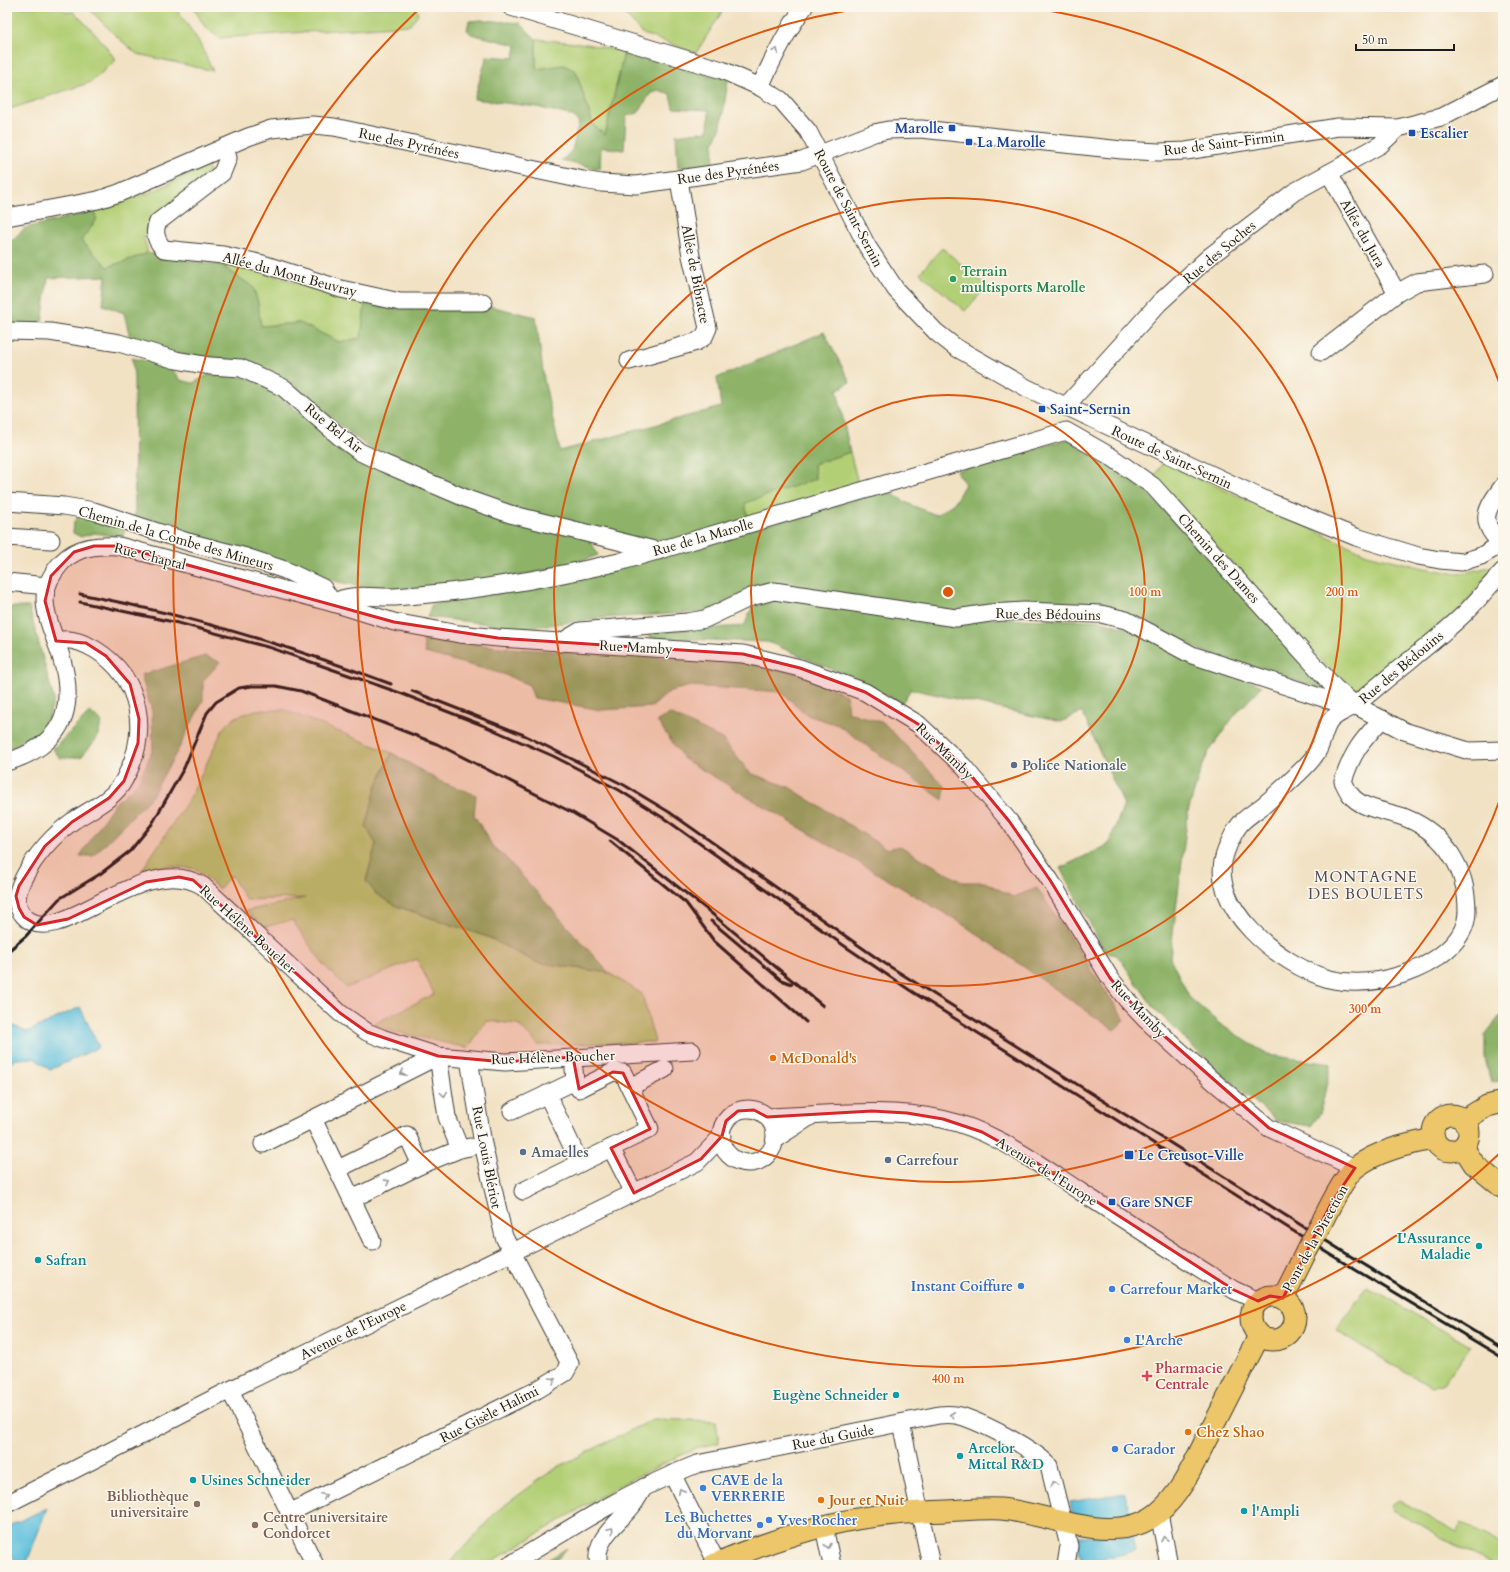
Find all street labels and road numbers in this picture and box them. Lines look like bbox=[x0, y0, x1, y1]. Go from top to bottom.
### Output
street label: Rue des Pyrénées bbox=[357, 124, 461, 163]
street label: Rue de Saint-Firmin bbox=[1163, 127, 1286, 160]
street label: Route de Saint-Sernin bbox=[809, 146, 888, 271]
street label: Rue des Pyrénées bbox=[676, 156, 780, 189]
street label: Allée du Jura bbox=[1335, 196, 1390, 271]
street label: Rue des Soches bbox=[1179, 216, 1260, 288]
street label: Allée de Bibracte bbox=[677, 223, 714, 325]
street label: Allée du Mont Beuvray bbox=[220, 247, 360, 302]
street label: Rue Bel Air bbox=[301, 399, 367, 458]
street label: Route de Saint-Sernin bbox=[1108, 421, 1235, 494]
street label: Chemin de la Combe des Mineurs bbox=[76, 501, 276, 576]
street label: Chemin des Dames bbox=[1173, 509, 1264, 608]
street label: Rue de la Marolle bbox=[651, 514, 756, 561]
street label: Rue Chaptal bbox=[112, 538, 188, 575]
street label: Rue des Bédouins bbox=[995, 604, 1101, 625]
street label: Rue des Bédouins bbox=[1355, 626, 1448, 708]
street label: Rue Mamby bbox=[599, 636, 674, 659]
street label: Rue Mamby bbox=[912, 719, 978, 784]
street label: Rue Hélène Boucher bbox=[195, 881, 301, 978]
street label: Rue Mamby bbox=[1107, 976, 1171, 1043]
street label: Rue Hélène Boucher bbox=[491, 1046, 616, 1069]
street label: Rue Louis Blériot bbox=[467, 1104, 506, 1211]
street label: Avenue de l'Europe bbox=[992, 1133, 1101, 1210]
street label: Pont de la Direction bbox=[1278, 1181, 1353, 1295]
street label: Avenue de l'Europe bbox=[297, 1296, 410, 1364]
street label: Rue Gisèle Halimi bbox=[437, 1381, 542, 1447]
street label: Rue du Guide bbox=[791, 1420, 876, 1455]

